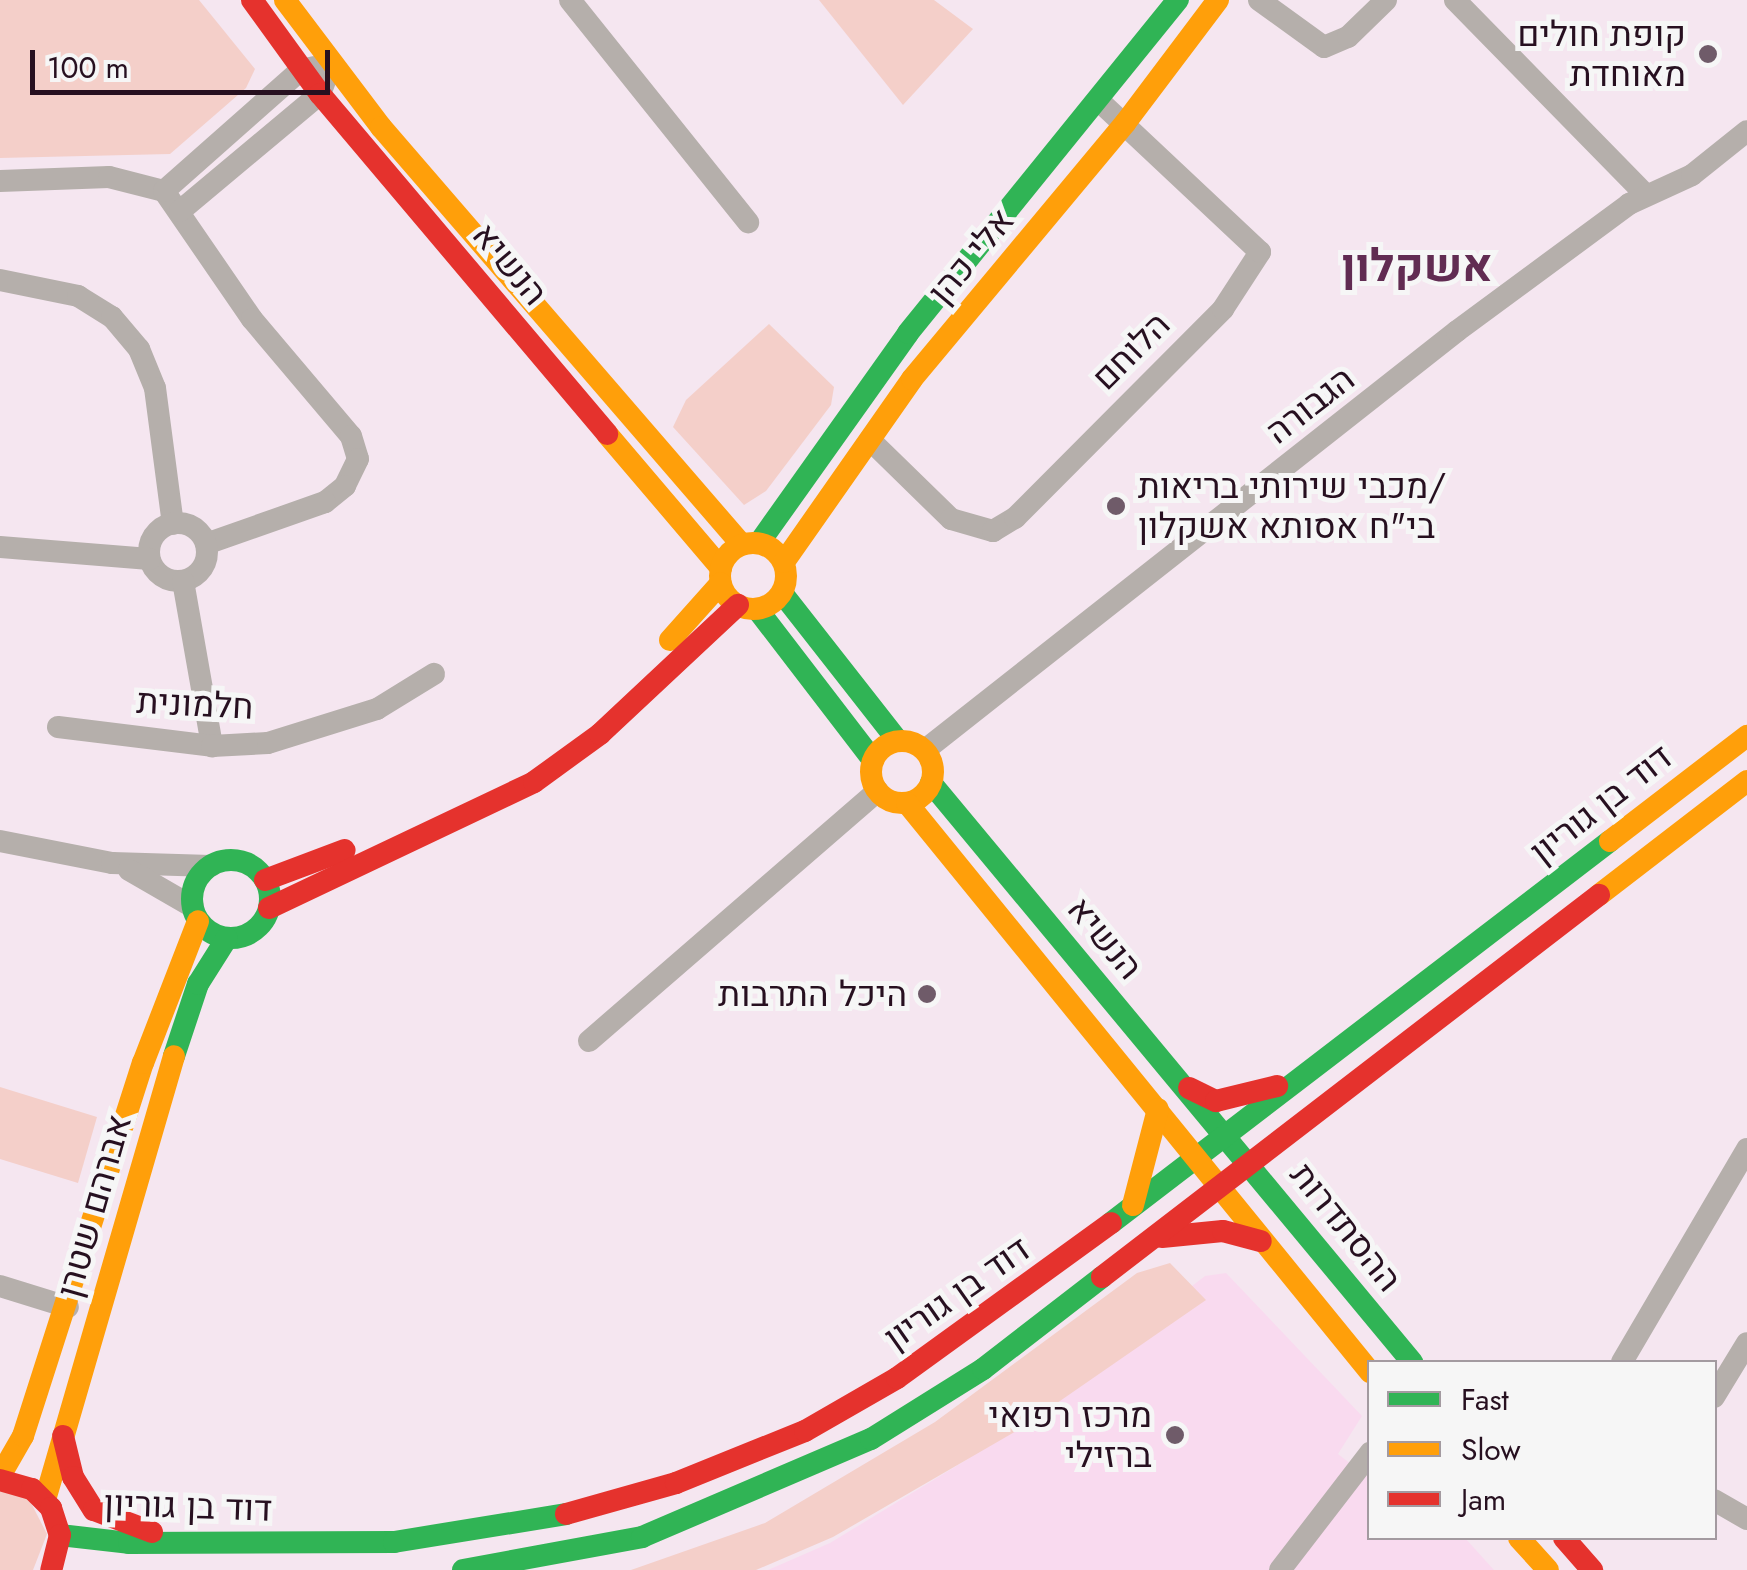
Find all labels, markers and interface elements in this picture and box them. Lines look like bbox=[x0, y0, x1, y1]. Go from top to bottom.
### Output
place label: קופת חולים מאוחדת bbox=[1517, 13, 1686, 95]
scale bar bbox=[35, 30, 335, 92]
marker: קופת חולים מאוחדת bbox=[1695, 41, 1721, 67]
text: 100 m bbox=[47, 46, 129, 89]
street label: אלי כהן bbox=[919, 200, 1023, 312]
street label: הנשיא bbox=[464, 214, 556, 314]
district label: אשקלון bbox=[1342, 239, 1492, 293]
street label: הלוחם bbox=[1083, 303, 1179, 399]
street label: הגבורה bbox=[1257, 357, 1363, 453]
place label: מכבי שירותי בריאות/ בי"ח אסותא אשקלון bbox=[1138, 465, 1446, 547]
marker: מכבי שירותי בריאות/ בי"ח אסותא אשקלון bbox=[1103, 493, 1129, 519]
street label: חלמונית bbox=[136, 680, 254, 728]
street label: דוד בן גוריון bbox=[1522, 736, 1680, 872]
street label: הנשיא bbox=[1059, 888, 1151, 988]
place label: היכל התרבות bbox=[718, 973, 907, 1015]
marker: היכל התרבות bbox=[916, 983, 938, 1005]
street label: אברהם שטרן bbox=[48, 1110, 140, 1302]
street label: ההסתדרות bbox=[1282, 1154, 1410, 1300]
street label: דוד בן גוריון bbox=[876, 1228, 1038, 1358]
legend bbox=[1367, 1360, 1717, 1540]
text: Fast bbox=[1461, 1378, 1509, 1421]
place label: מרכז רפואי ברזילי bbox=[988, 1394, 1152, 1476]
marker: מרכז רפואי ברזילי bbox=[1162, 1422, 1188, 1448]
text: Slow bbox=[1461, 1428, 1521, 1471]
text: Jam bbox=[1461, 1478, 1506, 1521]
street label: דוד בן גוריון bbox=[103, 1482, 273, 1530]

